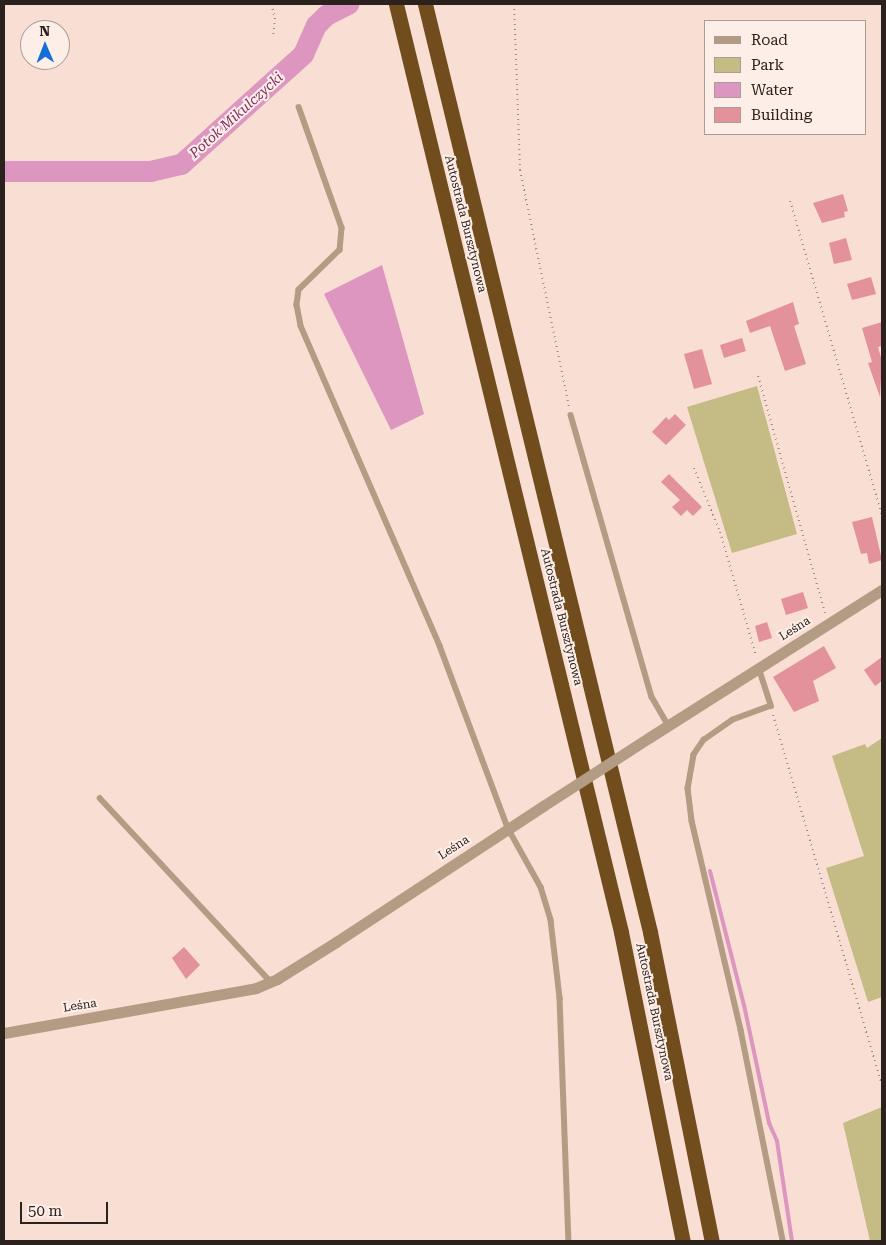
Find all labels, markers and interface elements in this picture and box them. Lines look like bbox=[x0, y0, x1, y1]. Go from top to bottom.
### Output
north arrow bbox=[20, 20, 70, 70]
legend bbox=[704, 20, 866, 135]
text: N bbox=[39, 23, 50, 39]
text: Road bbox=[751, 31, 788, 49]
text: Park bbox=[751, 56, 784, 74]
water label: Potok Mikulczycki bbox=[186, 69, 286, 161]
text: Water bbox=[751, 81, 793, 99]
text: Building bbox=[751, 106, 812, 124]
street label: Autostrada Bursztynowa bbox=[441, 154, 489, 294]
street label: Autostrada Bursztynowa bbox=[537, 547, 585, 687]
street label: Leśna bbox=[777, 614, 813, 644]
street label: Leśna bbox=[436, 833, 472, 863]
street label: Autostrada Bursztynowa bbox=[632, 942, 676, 1082]
street label: Leśna bbox=[62, 996, 98, 1016]
scale bar bbox=[22, 1192, 110, 1224]
text: 50 m bbox=[28, 1202, 62, 1220]

